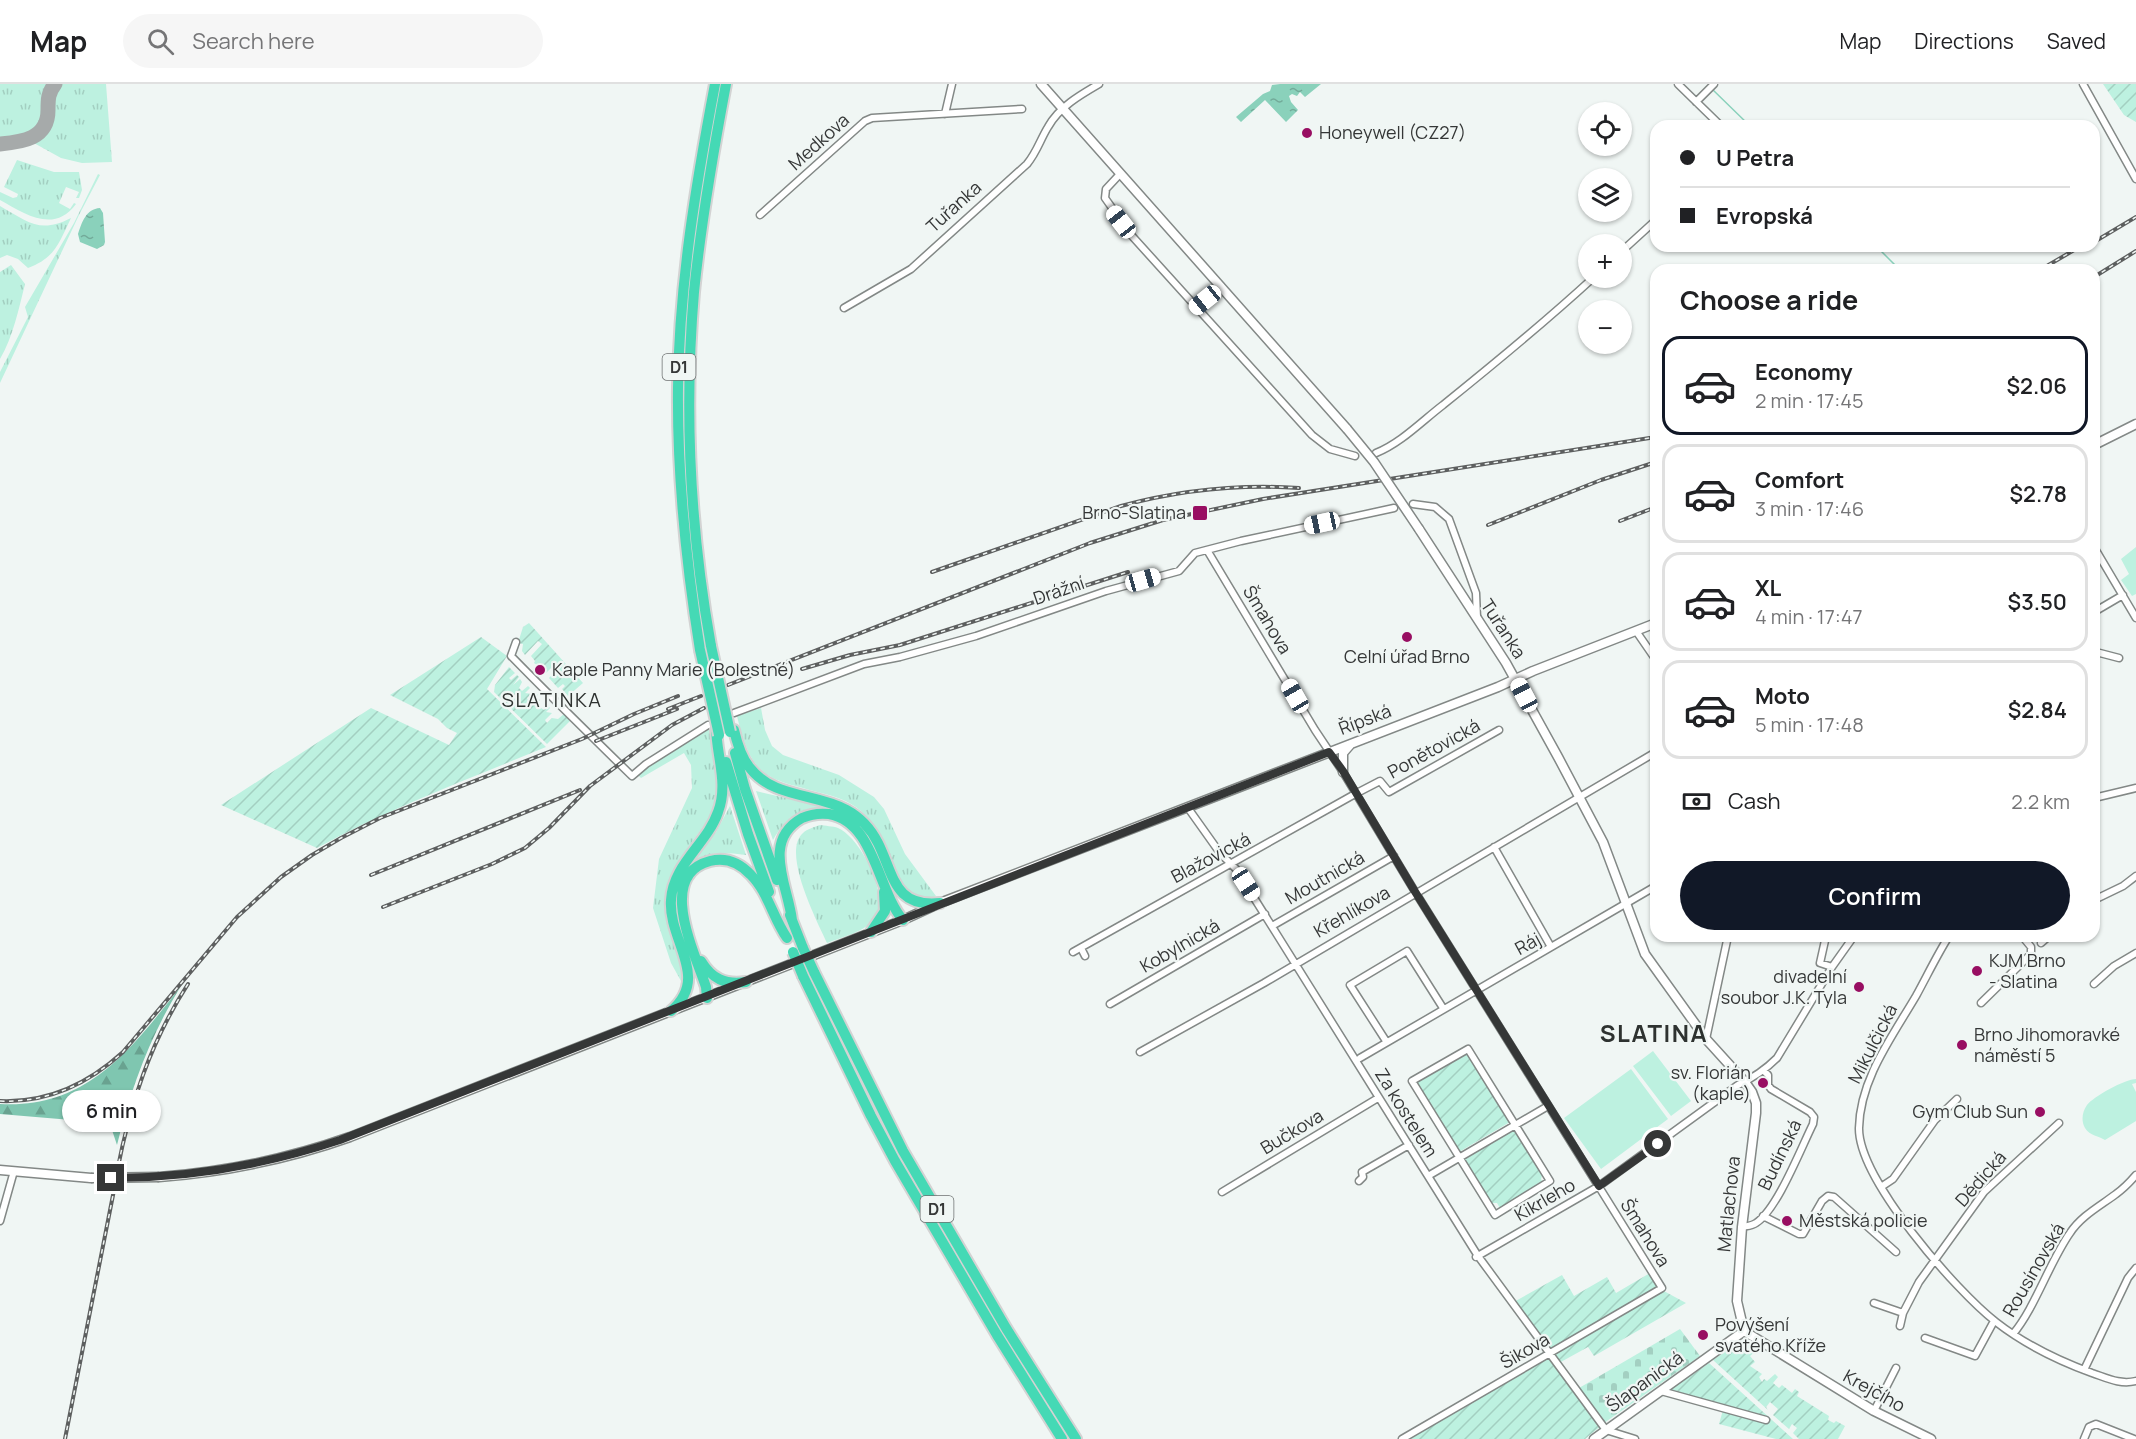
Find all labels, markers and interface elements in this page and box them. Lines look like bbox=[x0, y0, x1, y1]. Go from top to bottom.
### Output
search box bbox=[123, 14, 543, 68]
text: Map bbox=[30, 22, 87, 60]
icon: search bbox=[144, 25, 177, 58]
text: Search here bbox=[192, 26, 315, 56]
text: Map bbox=[1840, 27, 1881, 55]
text: Directions bbox=[1914, 27, 2014, 55]
text: Saved bbox=[2047, 27, 2106, 55]
map controls bbox=[1578, 102, 1632, 354]
button: locate bbox=[1578, 102, 1632, 156]
street label: Medkova bbox=[783, 108, 854, 175]
place label: Honeywell (CZ27) bbox=[1319, 120, 1466, 144]
marker: Honeywell (CZ27) bbox=[1300, 126, 1314, 140]
text: U Petra bbox=[1716, 143, 1794, 173]
button: layers bbox=[1578, 168, 1632, 222]
street label: Tuřanka bbox=[921, 175, 986, 237]
text: Evropská bbox=[1716, 201, 1813, 231]
car bbox=[1103, 202, 1139, 242]
button: + bbox=[1578, 234, 1632, 288]
text: Choose a ride bbox=[1680, 281, 1858, 318]
car bbox=[1185, 282, 1225, 318]
button: − bbox=[1578, 300, 1632, 354]
road number: D1 bbox=[662, 354, 696, 380]
text: Economy bbox=[1755, 357, 1853, 387]
icon: car bbox=[1683, 359, 1737, 413]
text: $2.06 bbox=[2006, 371, 2067, 401]
text: 2 min · 17:45 bbox=[1755, 387, 1864, 414]
text: Comfort bbox=[1755, 465, 1844, 495]
icon: car bbox=[1683, 467, 1737, 521]
text: $2.78 bbox=[2010, 479, 2067, 509]
text: 3 min · 17:46 bbox=[1755, 495, 1864, 522]
place label: Brno-Slatina bbox=[1082, 500, 1186, 524]
marker: Brno-Slatina bbox=[1191, 504, 1209, 522]
car bbox=[1303, 510, 1341, 536]
car bbox=[1123, 566, 1163, 594]
street label: Drážní bbox=[1030, 570, 1087, 610]
text: XL bbox=[1755, 573, 1781, 603]
icon: car bbox=[1683, 575, 1737, 629]
street label: Šmahova bbox=[1238, 581, 1298, 658]
text: $3.50 bbox=[2008, 587, 2067, 617]
street label: Tuřanka bbox=[1476, 594, 1532, 663]
text: 4 min · 17:47 bbox=[1755, 603, 1862, 630]
marker: Celní úřad Brno bbox=[1400, 630, 1414, 644]
place label: Celní úřad Brno bbox=[1344, 644, 1470, 668]
place label: Kaple Panny Marie (Bolestné) bbox=[552, 657, 795, 681]
marker: Kaple Panny Marie (Bolestné) bbox=[533, 663, 547, 677]
car bbox=[1508, 675, 1540, 715]
car bbox=[1278, 676, 1312, 716]
text: Moto bbox=[1755, 681, 1810, 711]
icon: car bbox=[1683, 683, 1737, 737]
district label: SLATINKA bbox=[502, 686, 602, 713]
text: $2.84 bbox=[2008, 695, 2067, 725]
street label: Řípská bbox=[1335, 698, 1394, 740]
text: 5 min · 17:48 bbox=[1755, 711, 1864, 738]
street label: Ponětovická bbox=[1383, 713, 1484, 783]
icon: cash bbox=[1680, 785, 1713, 818]
text: Cash bbox=[1728, 786, 1781, 816]
text: 2.2 km bbox=[2011, 788, 2070, 815]
street label: Blažovická bbox=[1167, 826, 1254, 888]
street label: Moutnická bbox=[1281, 845, 1368, 909]
button: Confirm bbox=[1680, 861, 2070, 930]
car bbox=[1229, 864, 1263, 904]
street label: Křehlíkova bbox=[1309, 880, 1394, 943]
street label: Kobylnická bbox=[1135, 913, 1224, 978]
street label: Ráj bbox=[1510, 926, 1545, 960]
place label: KJM Brno - Slatina bbox=[1989, 948, 2066, 993]
place label: divadelní soubor J.K. Tyla bbox=[1721, 964, 1847, 1009]
marker: KJM Brno - Slatina bbox=[1970, 964, 1984, 978]
marker: divadelní soubor J.K. Tyla bbox=[1852, 980, 1866, 994]
street label: Mikulčická bbox=[1842, 1000, 1902, 1087]
district label: SLATINA bbox=[1600, 1016, 1708, 1049]
place label: Brno Jihomoravké náměstí 5 bbox=[1974, 1022, 2120, 1067]
marker: Brno Jihomoravké náměstí 5 bbox=[1955, 1038, 1969, 1052]
place label: sv. Florián (kaple) bbox=[1671, 1060, 1751, 1105]
street label: Za kostelem bbox=[1370, 1063, 1444, 1161]
marker: sv. Florián (kaple) bbox=[1756, 1076, 1770, 1090]
callout: 6 min bbox=[62, 1091, 160, 1133]
text: 6 min bbox=[86, 1097, 137, 1124]
place label: Gym Club Sun bbox=[1912, 1099, 2028, 1123]
street label: Bučkova bbox=[1256, 1103, 1327, 1159]
marker: Gym Club Sun bbox=[2033, 1105, 2047, 1119]
street label: Budínská bbox=[1752, 1115, 1806, 1194]
route start bbox=[1644, 1130, 1671, 1157]
street label: Dědická bbox=[1949, 1145, 2011, 1211]
street label: Matlachova bbox=[1711, 1155, 1745, 1253]
route end bbox=[97, 1164, 124, 1191]
street label: Kikrleho bbox=[1510, 1172, 1579, 1226]
street label: Šmahova bbox=[1616, 1194, 1676, 1271]
road number: D1 bbox=[920, 1196, 954, 1222]
place label: Městská policie bbox=[1799, 1208, 1927, 1232]
marker: Městská policie bbox=[1780, 1214, 1794, 1228]
street label: Rousínovská bbox=[1997, 1218, 2070, 1321]
place label: Povýšení svatého Kříže bbox=[1715, 1312, 1826, 1357]
street label: Šikova bbox=[1496, 1327, 1553, 1374]
marker: Povýšení svatého Kříže bbox=[1696, 1328, 1710, 1342]
street label: Šlapanická bbox=[1601, 1345, 1688, 1417]
street label: Krejčího bbox=[1839, 1363, 1910, 1417]

